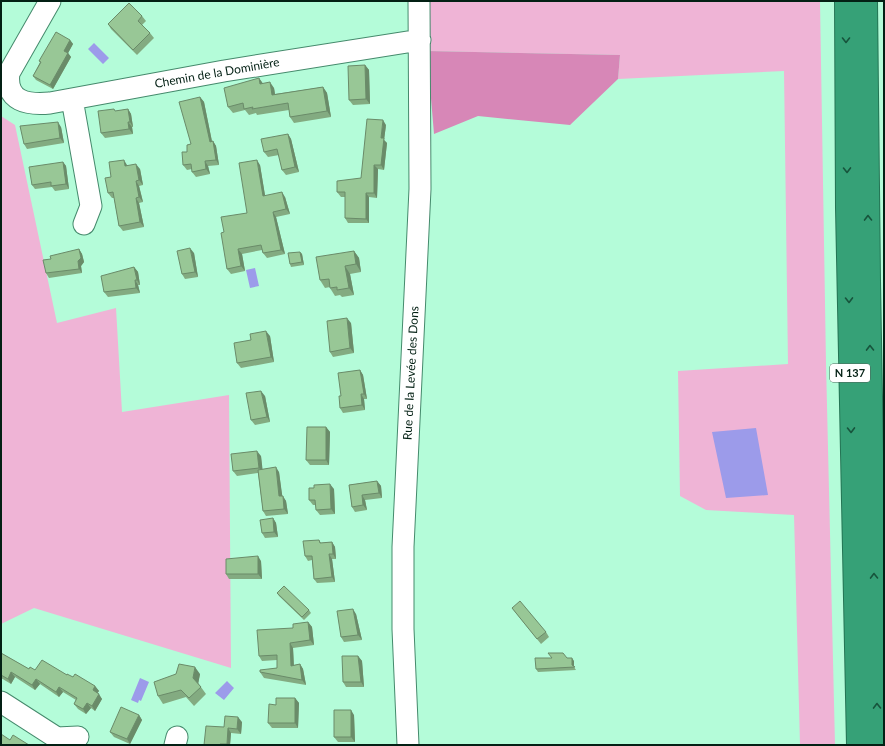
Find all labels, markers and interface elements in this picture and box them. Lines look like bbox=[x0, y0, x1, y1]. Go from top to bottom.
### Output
one-way arrow bbox=[842, 37, 850, 43]
street label: Chemin de la Dominière bbox=[153, 54, 281, 91]
one-way arrow bbox=[843, 167, 851, 173]
one-way arrow bbox=[864, 215, 872, 221]
one-way arrow bbox=[845, 297, 853, 303]
street label: Rue de la Levée des Dons bbox=[400, 306, 422, 440]
one-way arrow bbox=[866, 345, 874, 351]
road number: N 137 bbox=[830, 364, 870, 382]
one-way arrow bbox=[847, 427, 855, 433]
one-way arrow bbox=[870, 573, 878, 579]
one-way arrow bbox=[873, 703, 881, 709]

